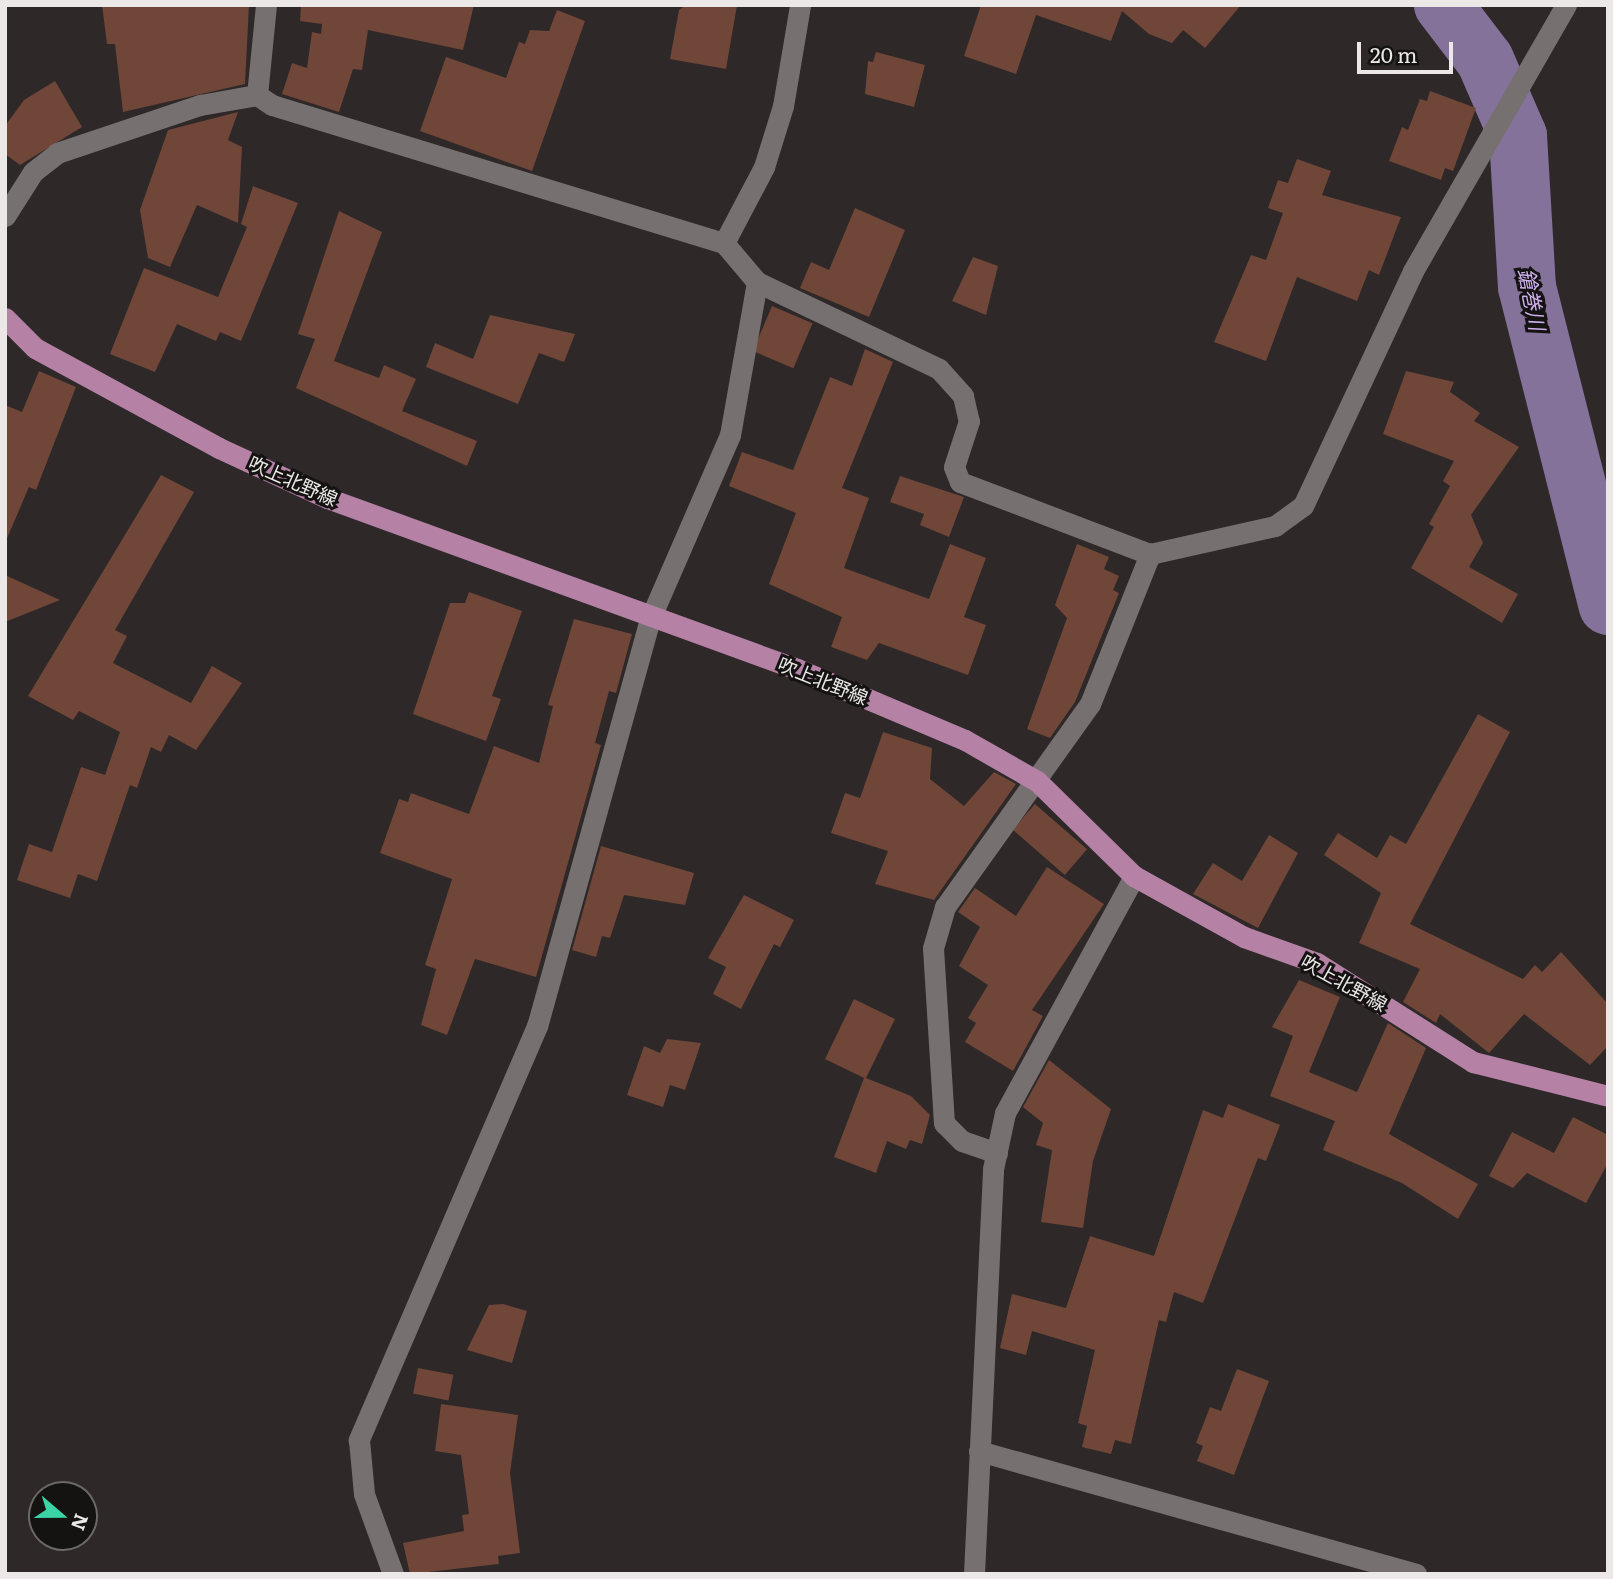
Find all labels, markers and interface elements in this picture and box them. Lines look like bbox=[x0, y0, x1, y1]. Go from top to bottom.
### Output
scale bar bbox=[1361, 28, 1457, 72]
text: 20 m bbox=[1370, 38, 1417, 69]
water label: 鎗巻川 bbox=[1515, 266, 1551, 332]
street label: 吹上北野線 bbox=[245, 451, 341, 511]
street label: 吹上北野線 bbox=[775, 653, 871, 709]
street label: 吹上北野線 bbox=[1297, 950, 1391, 1016]
north arrow bbox=[28, 1481, 98, 1551]
text: N bbox=[65, 1510, 97, 1535]

